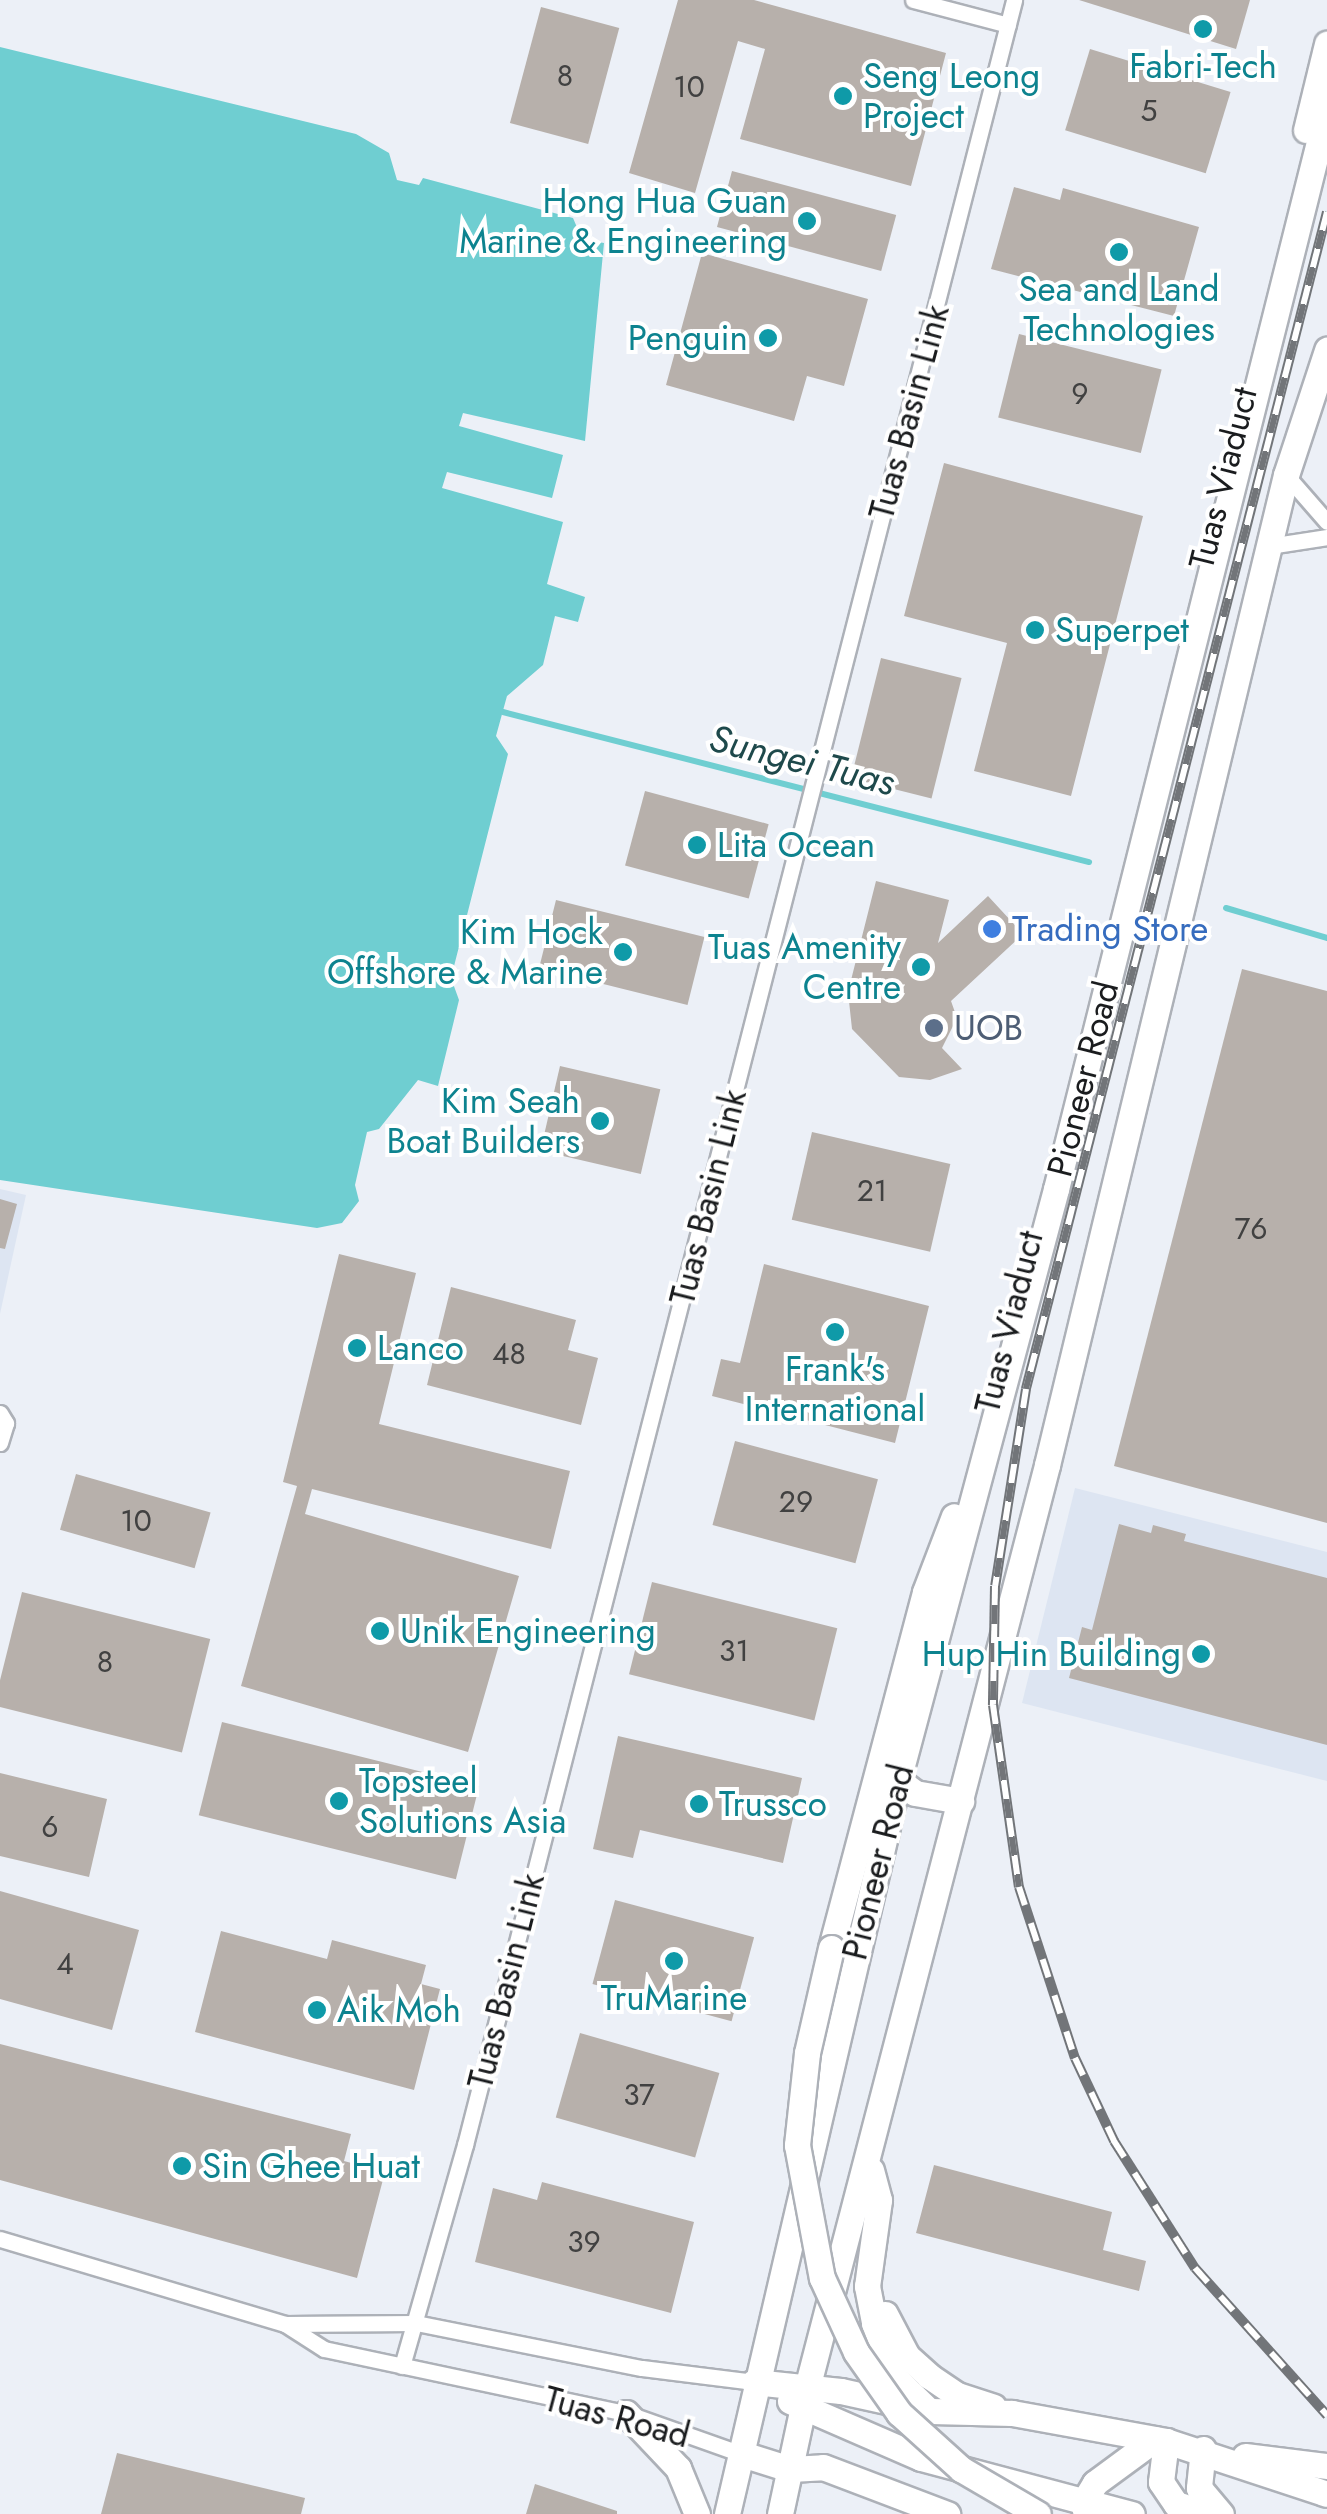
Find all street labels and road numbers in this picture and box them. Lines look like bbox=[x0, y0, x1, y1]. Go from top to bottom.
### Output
street label: Tuas Basin Link bbox=[860, 300, 958, 524]
street label: Tuas Viaduct bbox=[1180, 383, 1266, 573]
street label: Pioneer Road bbox=[1038, 977, 1128, 1181]
street label: Tuas Basin Link bbox=[661, 1085, 755, 1309]
street label: Tuas Viaduct bbox=[966, 1227, 1052, 1417]
street label: Pioneer Road bbox=[833, 1760, 923, 1964]
street label: Tuas Basin Link bbox=[459, 1869, 553, 2093]
street label: Tuas Road bbox=[540, 2377, 694, 2457]

